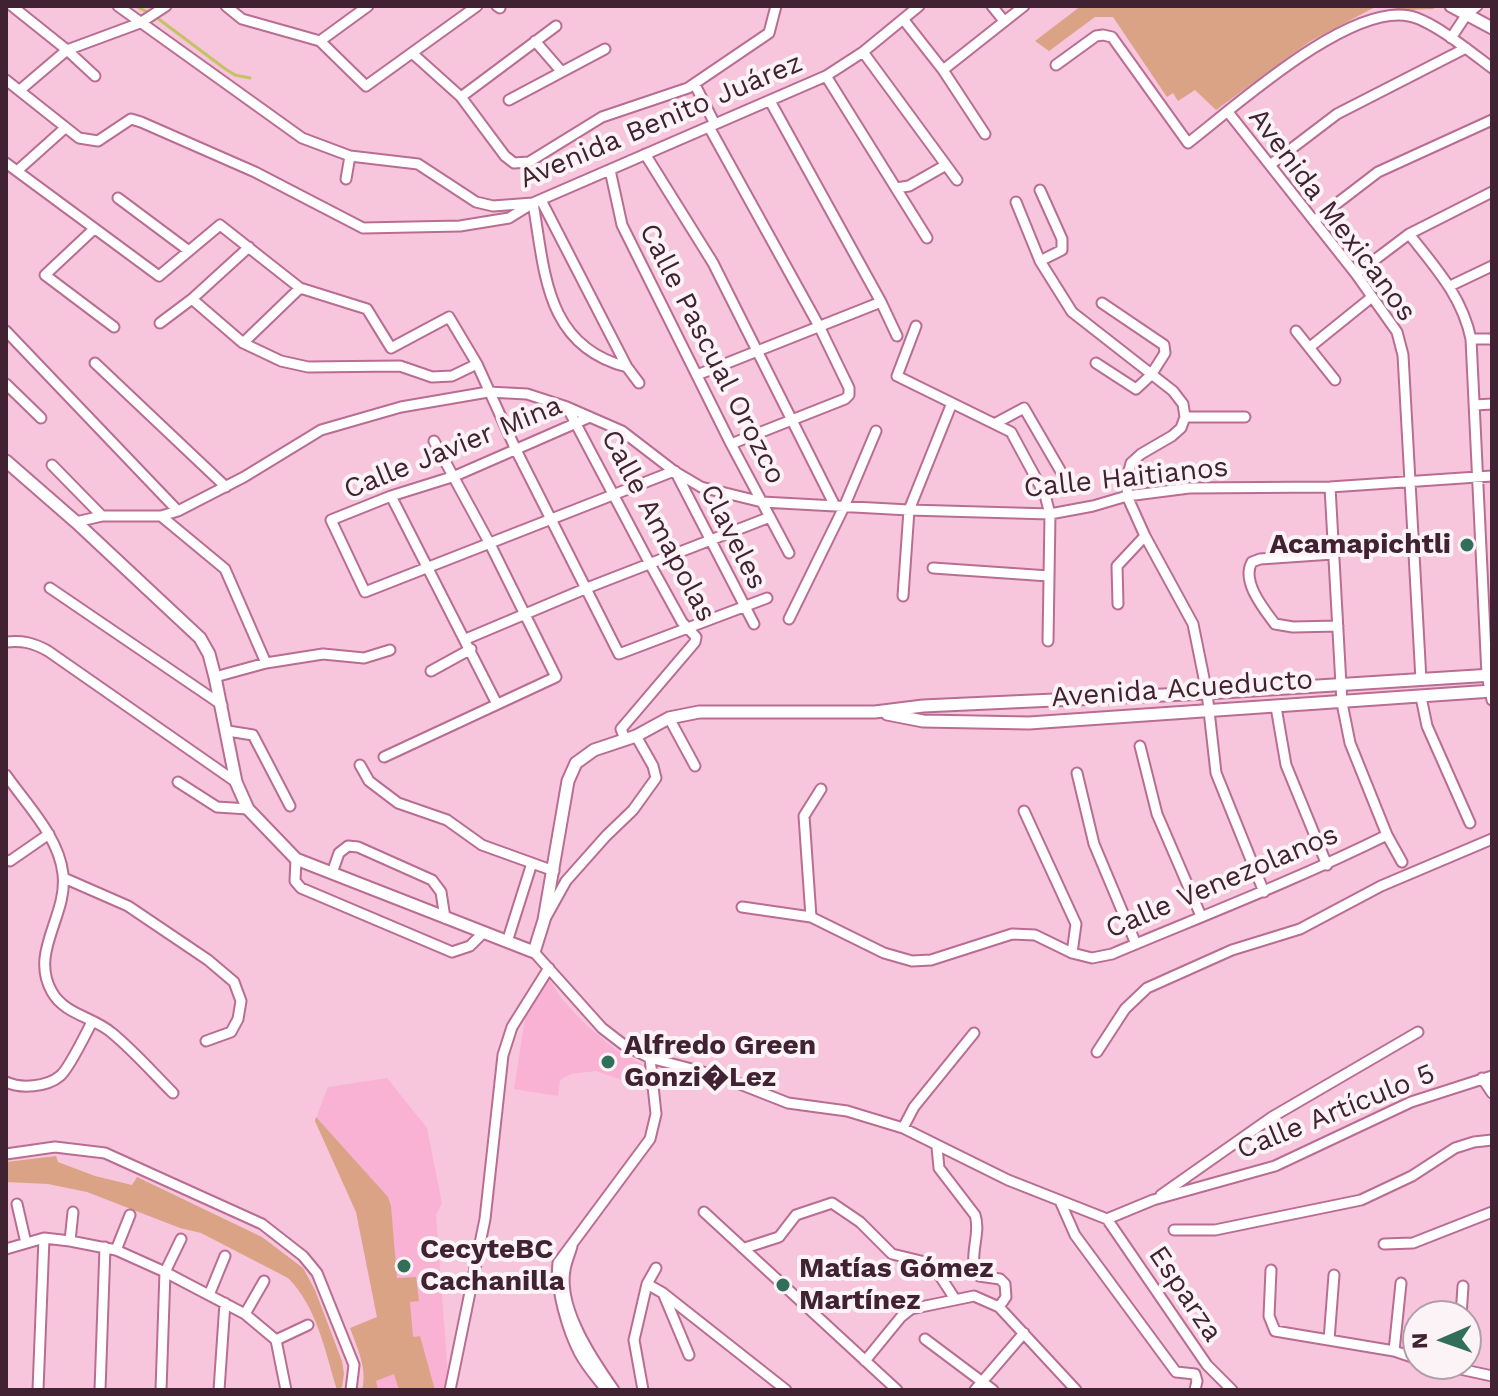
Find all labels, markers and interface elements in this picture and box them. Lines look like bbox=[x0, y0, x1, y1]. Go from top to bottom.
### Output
street label: Avenida Benito Juárez bbox=[514, 46, 808, 196]
street label: Avenida Mexicanos bbox=[1241, 102, 1423, 328]
street label: Calle Pascual Orozco bbox=[632, 218, 792, 490]
street label: Calle Javier Mina bbox=[339, 389, 567, 507]
street label: Calle Amapolas bbox=[593, 424, 723, 628]
street label: Calle Haitianos bbox=[1022, 451, 1230, 505]
street label: Claveles bbox=[692, 479, 774, 595]
place label: Acamapichtli bbox=[1269, 528, 1451, 562]
marker: Acamapichtli bbox=[1458, 536, 1476, 554]
street label: Avenida Acueducto bbox=[1050, 663, 1314, 715]
street label: Calle Venezolanos bbox=[1101, 818, 1343, 946]
place label: Alfredo Green Gonzi�Lez bbox=[624, 1029, 816, 1095]
marker: Alfredo Green Gonzi�Lez bbox=[599, 1053, 617, 1071]
street label: Calle Artículo 5 bbox=[1232, 1057, 1440, 1167]
place label: CecyteBC Cachanilla bbox=[420, 1233, 565, 1299]
street label: Esparza bbox=[1141, 1240, 1229, 1348]
place label: Matías Gómez Martínez bbox=[799, 1252, 994, 1318]
marker: CecyteBC Cachanilla bbox=[395, 1257, 413, 1275]
marker: Matías Gómez Martínez bbox=[774, 1276, 792, 1294]
north arrow bbox=[1402, 1300, 1482, 1380]
text: N bbox=[1407, 1332, 1432, 1349]

